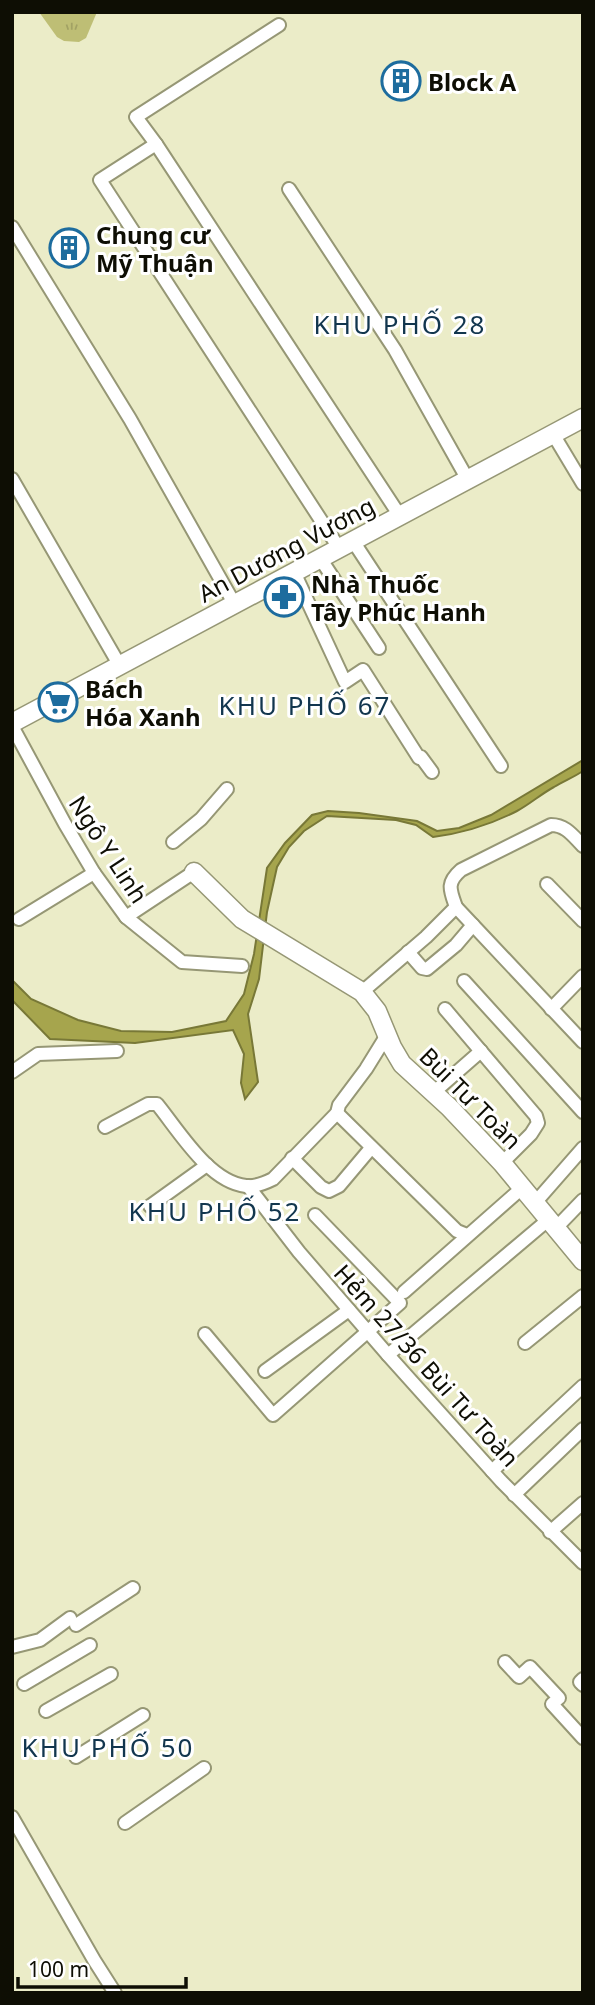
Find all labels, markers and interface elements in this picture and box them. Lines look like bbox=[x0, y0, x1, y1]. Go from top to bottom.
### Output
building icon: Block A bbox=[380, 60, 422, 102]
place label: Block A bbox=[428, 65, 517, 98]
place label: Chung cư Mỹ Thuận bbox=[96, 218, 214, 279]
building icon: Chung cư Mỹ Thuận bbox=[48, 227, 90, 269]
district label: KHU PHỐ 28 bbox=[314, 306, 486, 342]
street label: An Dương Vương bbox=[192, 489, 380, 609]
place label: Nhà Thuốc Tây Phúc Hanh bbox=[311, 567, 486, 628]
pharmacy icon: Nhà Thuốc Tây Phúc Hanh bbox=[263, 576, 305, 618]
place label: Bách Hóa Xanh bbox=[85, 672, 201, 733]
supermarket icon: Bách Hóa Xanh bbox=[37, 681, 79, 723]
district label: KHU PHỐ 67 bbox=[219, 687, 391, 723]
street label: Ngô Y Linh bbox=[62, 789, 156, 909]
street label: Bùi Tư Toàn bbox=[413, 1040, 529, 1156]
district label: KHU PHỐ 52 bbox=[129, 1193, 301, 1229]
street label: Hẻm 27/36 Bùi Tư Toàn bbox=[327, 1257, 527, 1473]
district label: KHU PHỐ 50 bbox=[22, 1729, 194, 1765]
scale bar bbox=[18, 1946, 186, 1990]
text: 100 m bbox=[28, 1955, 89, 1983]

